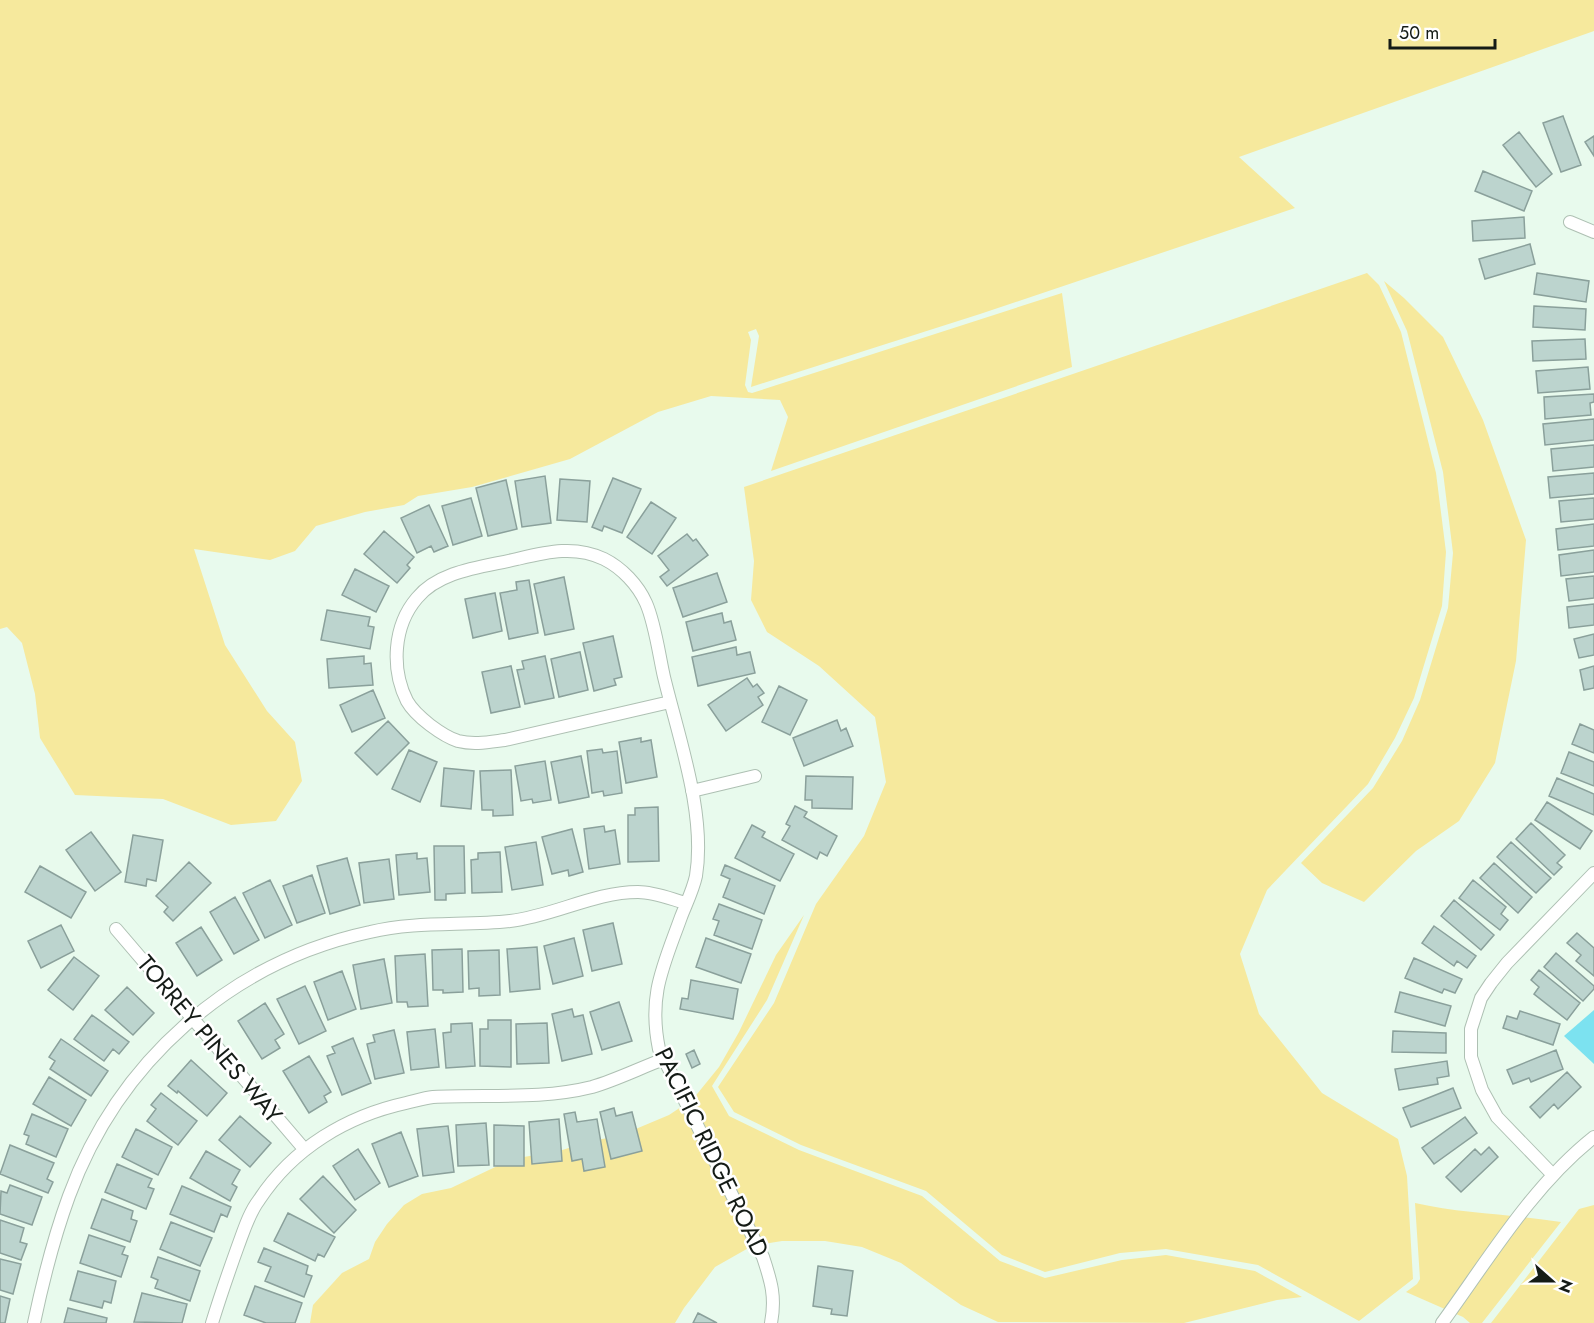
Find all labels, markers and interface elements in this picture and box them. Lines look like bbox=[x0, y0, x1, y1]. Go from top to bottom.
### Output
scale bar bbox=[1390, 12, 1495, 50]
text: 50 m bbox=[1399, 20, 1439, 46]
street label: TORREY PINES WAY bbox=[129, 947, 291, 1131]
street label: PACIFIC RIDGE ROAD bbox=[646, 1041, 778, 1263]
north arrow bbox=[1522, 1251, 1582, 1311]
text: N bbox=[1553, 1276, 1579, 1296]

